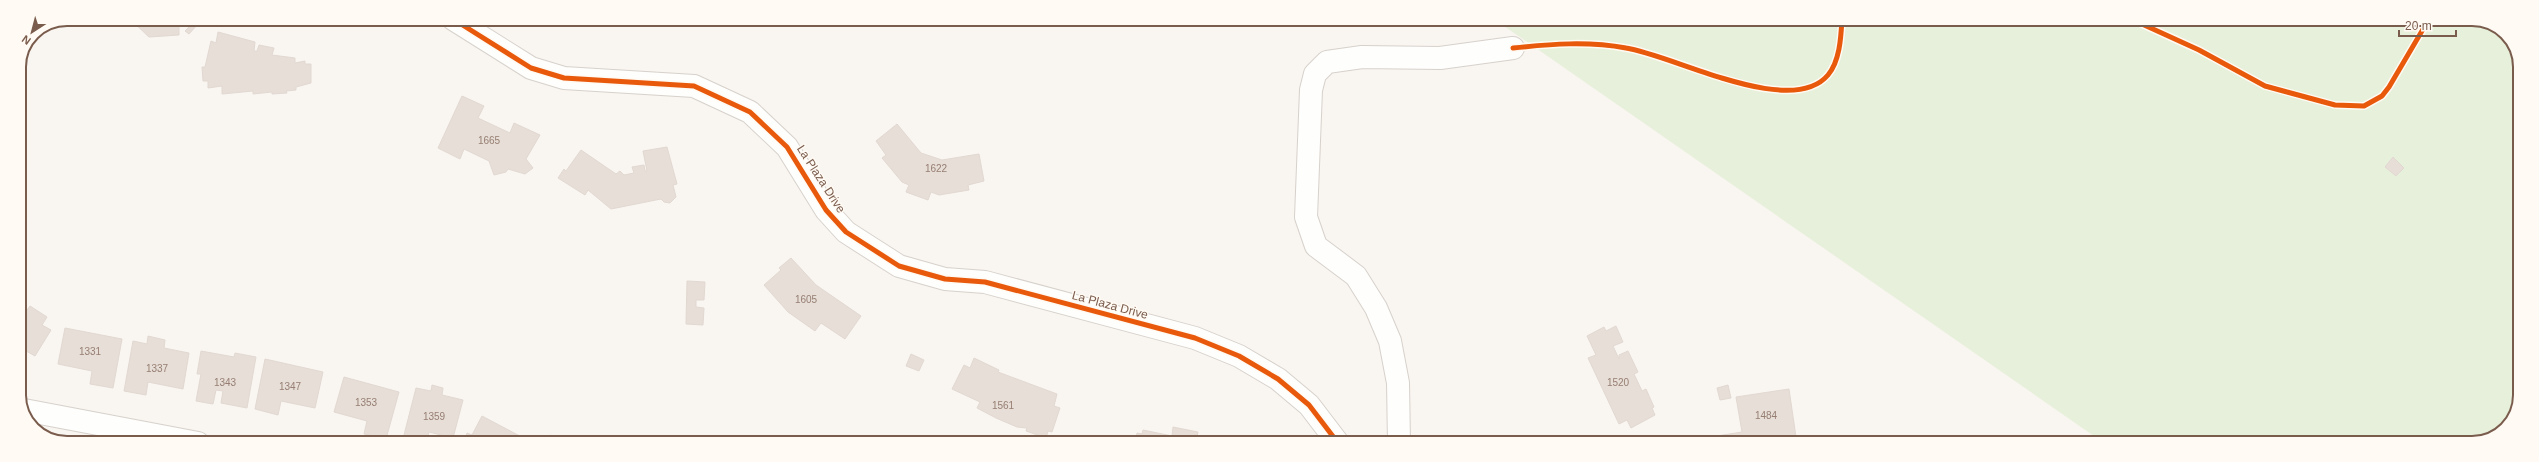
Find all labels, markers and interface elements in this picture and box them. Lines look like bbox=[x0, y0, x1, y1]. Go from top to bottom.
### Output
north arrow bbox=[12, 12, 52, 52]
scale bar bbox=[2399, 12, 2456, 38]
text: 20 m bbox=[2405, 19, 2432, 33]
text: N bbox=[19, 33, 33, 47]
house number: 1665 bbox=[478, 135, 501, 146]
street label: La Plaza Drive bbox=[794, 142, 848, 216]
house number: 1622 bbox=[925, 163, 948, 174]
street label: La Plaza Drive bbox=[1070, 288, 1150, 322]
house number: 1605 bbox=[795, 294, 818, 305]
house number: 1331 bbox=[79, 346, 102, 357]
house number: 1337 bbox=[146, 363, 169, 374]
house number: 1343 bbox=[214, 377, 237, 388]
house number: 1520 bbox=[1607, 377, 1630, 388]
house number: 1347 bbox=[279, 381, 302, 392]
house number: 1353 bbox=[355, 397, 378, 408]
house number: 1561 bbox=[992, 400, 1015, 411]
house number: 1484 bbox=[1755, 410, 1778, 421]
house number: 1359 bbox=[423, 411, 446, 422]

